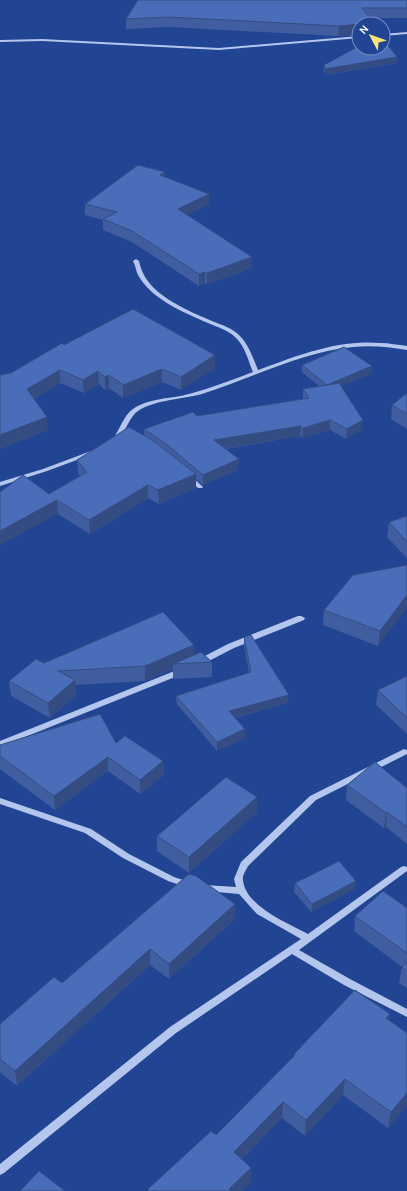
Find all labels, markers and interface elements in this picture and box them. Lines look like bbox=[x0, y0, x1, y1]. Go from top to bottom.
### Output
north arrow bbox=[351, 16, 391, 56]
text: N bbox=[356, 23, 371, 37]

